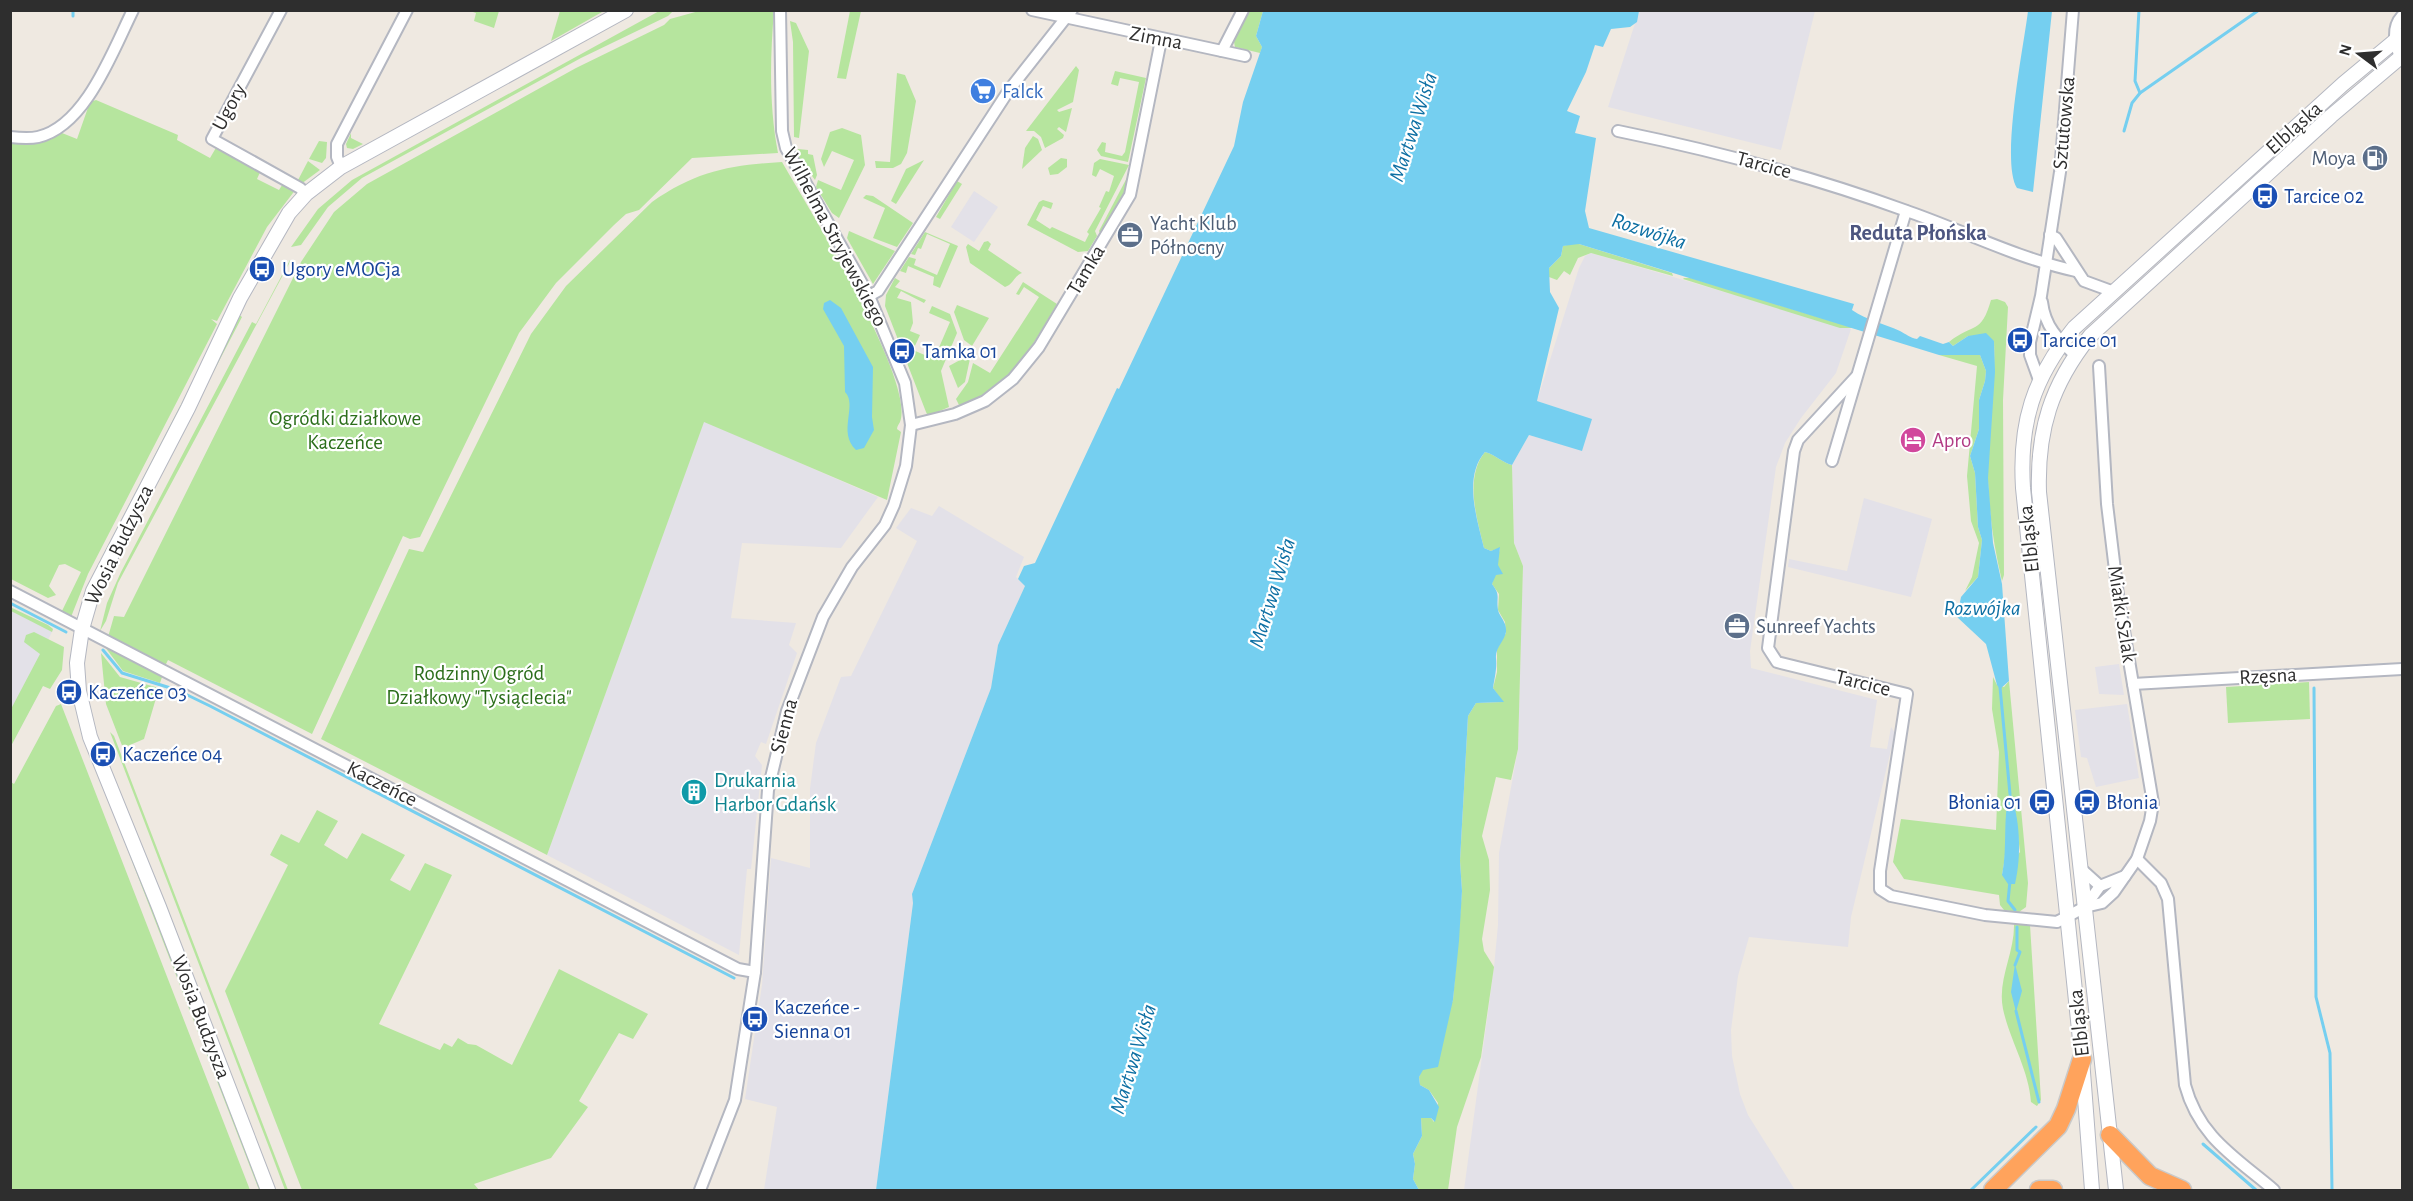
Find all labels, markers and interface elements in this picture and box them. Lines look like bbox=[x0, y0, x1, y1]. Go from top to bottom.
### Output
street label: Zimna bbox=[1128, 23, 1184, 53]
north arrow bbox=[2329, 24, 2389, 84]
text: N bbox=[2336, 43, 2355, 58]
water label: Martwa Wisła bbox=[1385, 70, 1441, 184]
street label: Sztutowska bbox=[2049, 75, 2079, 170]
supermarket icon: Falck bbox=[968, 76, 998, 106]
street label: Ugory bbox=[208, 80, 250, 134]
place label: Falck bbox=[1002, 81, 1043, 102]
street label: Elbląska bbox=[2262, 97, 2326, 158]
fuel station icon: Moya bbox=[2360, 143, 2390, 173]
street label: Wilhelma Stryjewskiego bbox=[779, 144, 891, 330]
street label: Tarcice bbox=[1734, 148, 1794, 182]
place label: Moya bbox=[2312, 148, 2356, 169]
bus stop icon: Tarcice 02 bbox=[2250, 181, 2280, 211]
place label: Tarcice 02 bbox=[2284, 186, 2364, 207]
water label: Rozwójka bbox=[1609, 209, 1689, 253]
place label: Yacht Klub Północny bbox=[1150, 213, 1237, 258]
office icon: Yacht Klub Północny bbox=[1115, 220, 1145, 250]
district label: Reduta Płońska bbox=[1849, 222, 1987, 244]
street label: Tamka bbox=[1063, 241, 1109, 299]
bus stop icon: Ugory eMOCja bbox=[247, 254, 277, 284]
place label: Ugory eMOCja bbox=[282, 259, 401, 280]
bus stop icon: Tarcice 01 bbox=[2005, 325, 2035, 355]
place label: Tarcice 01 bbox=[2040, 330, 2118, 351]
bus stop icon: Tamka 01 bbox=[887, 336, 917, 366]
place label: Tamka 01 bbox=[922, 341, 998, 362]
park label: Ogródki działkowe Kaczeńce bbox=[269, 408, 421, 453]
hotel icon: Apro bbox=[1898, 425, 1928, 455]
place label: Apro bbox=[1932, 430, 1971, 451]
street label: Wosia Budzysza bbox=[81, 481, 157, 608]
street label: Elbląska bbox=[2015, 504, 2043, 574]
water label: Martwa Wisła bbox=[1245, 536, 1299, 650]
street label: Miałki Szlak bbox=[2104, 564, 2140, 664]
water label: Rozwójka bbox=[1943, 597, 2021, 619]
office icon: Sunreef Yachts bbox=[1722, 611, 1752, 641]
place label: Sunreef Yachts bbox=[1756, 616, 1876, 637]
park label: Rodzinny Ogród Działkowy "Tysiąclecia" bbox=[386, 663, 572, 708]
street label: Rzęsna bbox=[2238, 664, 2298, 688]
street label: Tarcice bbox=[1833, 666, 1893, 700]
bus stop icon: Kaczeńce 03 bbox=[54, 677, 84, 707]
place label: Kaczeńce 03 bbox=[88, 682, 187, 703]
street label: Sienna bbox=[767, 696, 801, 756]
bus stop icon: Kaczeńce 04 bbox=[88, 739, 118, 769]
place label: Kaczeńce 04 bbox=[122, 744, 222, 765]
street label: Kaczeńce bbox=[344, 757, 420, 811]
place label: Drukarnia Harbor Gdańsk bbox=[714, 770, 837, 815]
building icon: Drukarnia Harbor Gdańsk bbox=[679, 777, 709, 807]
bus stop icon: Błonia 01 bbox=[2027, 787, 2057, 817]
bus stop icon: Błonia bbox=[2072, 787, 2102, 817]
place label: Błonia 01 bbox=[1948, 792, 2022, 813]
place label: Błonia bbox=[2106, 792, 2159, 813]
street label: Wosia Budzysza bbox=[168, 952, 234, 1082]
street label: Elbląska bbox=[2065, 988, 2093, 1058]
place label: Kaczeńce - Sienna 01 bbox=[774, 997, 860, 1042]
water label: Martwa Wisła bbox=[1106, 1002, 1160, 1116]
bus stop icon: Kaczeńce - Sienna 01 bbox=[740, 1004, 770, 1034]

